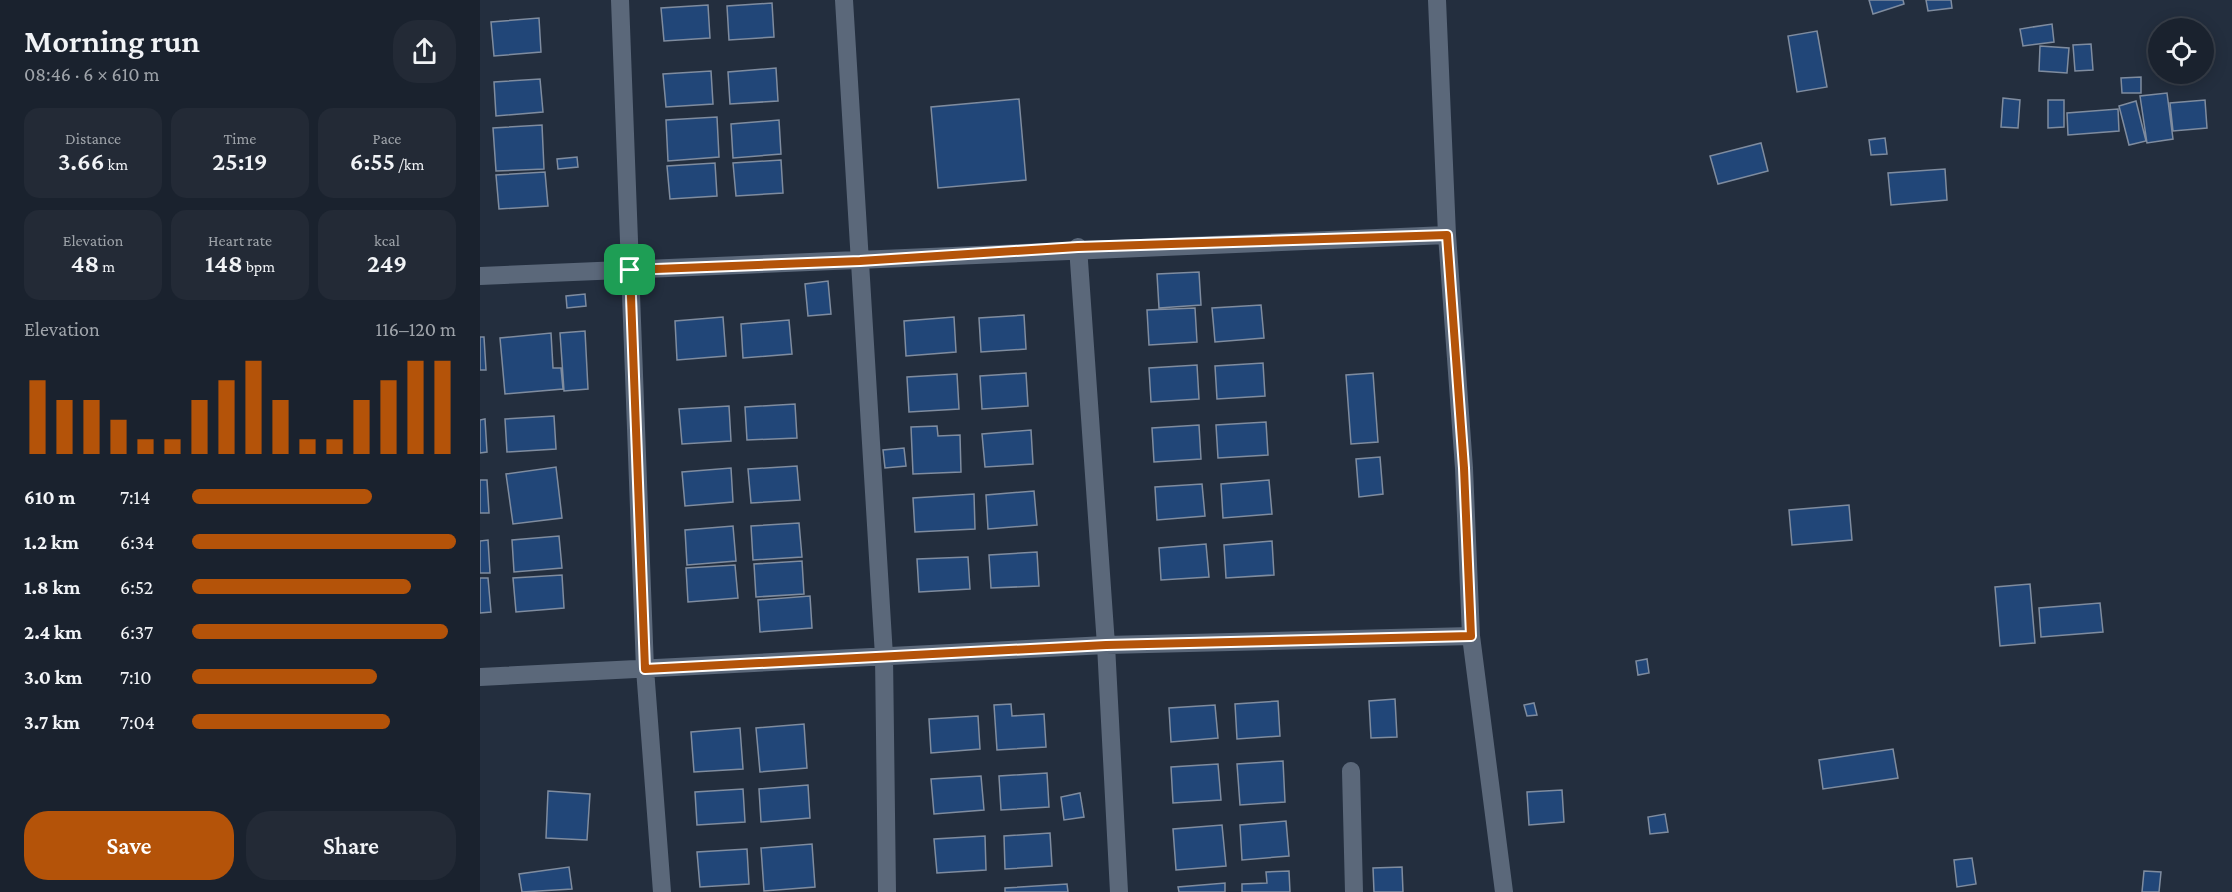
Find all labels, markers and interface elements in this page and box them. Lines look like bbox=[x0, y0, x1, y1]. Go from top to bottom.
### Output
map controls bbox=[2148, 18, 2214, 84]
button: locate bbox=[2148, 18, 2214, 84]
button: share bbox=[393, 20, 456, 83]
text: Morning run bbox=[24, 22, 200, 59]
text: 08:46 · 6 × 610 m bbox=[24, 63, 159, 85]
text: Distance bbox=[65, 130, 121, 147]
text: Time bbox=[224, 130, 256, 147]
text: Pace bbox=[373, 130, 401, 147]
text: 3.66 bbox=[58, 147, 105, 176]
text: 25:19 bbox=[212, 147, 268, 176]
text: 6:55 bbox=[350, 147, 395, 176]
text: km bbox=[105, 156, 128, 173]
text: /km bbox=[395, 156, 424, 173]
text: Elevation bbox=[63, 232, 123, 249]
text: Heart rate bbox=[208, 232, 272, 249]
text: kcal bbox=[374, 232, 400, 249]
pin bbox=[604, 244, 655, 295]
text: 48 bbox=[71, 249, 99, 278]
text: 148 bbox=[205, 249, 243, 278]
text: 249 bbox=[367, 249, 407, 278]
icon: arrive bbox=[613, 253, 646, 286]
text: m bbox=[99, 258, 115, 275]
text: bpm bbox=[243, 258, 275, 275]
text: Elevation bbox=[24, 318, 100, 340]
text: 116–120 m bbox=[375, 318, 456, 340]
text: 610 m bbox=[24, 486, 75, 508]
text: 7:14 bbox=[120, 486, 150, 508]
text: 1.2 km bbox=[24, 531, 79, 553]
text: 6:34 bbox=[120, 531, 154, 553]
text: 1.8 km bbox=[24, 576, 80, 598]
text: 6:52 bbox=[120, 576, 153, 598]
text: 2.4 km bbox=[24, 621, 82, 643]
text: 6:37 bbox=[120, 621, 153, 643]
text: 3.0 km bbox=[24, 666, 83, 688]
text: 7:10 bbox=[120, 666, 151, 688]
text: 3.7 km bbox=[24, 711, 80, 733]
text: 7:04 bbox=[120, 711, 155, 733]
button: Save bbox=[24, 811, 234, 880]
button: Share bbox=[246, 811, 456, 880]

